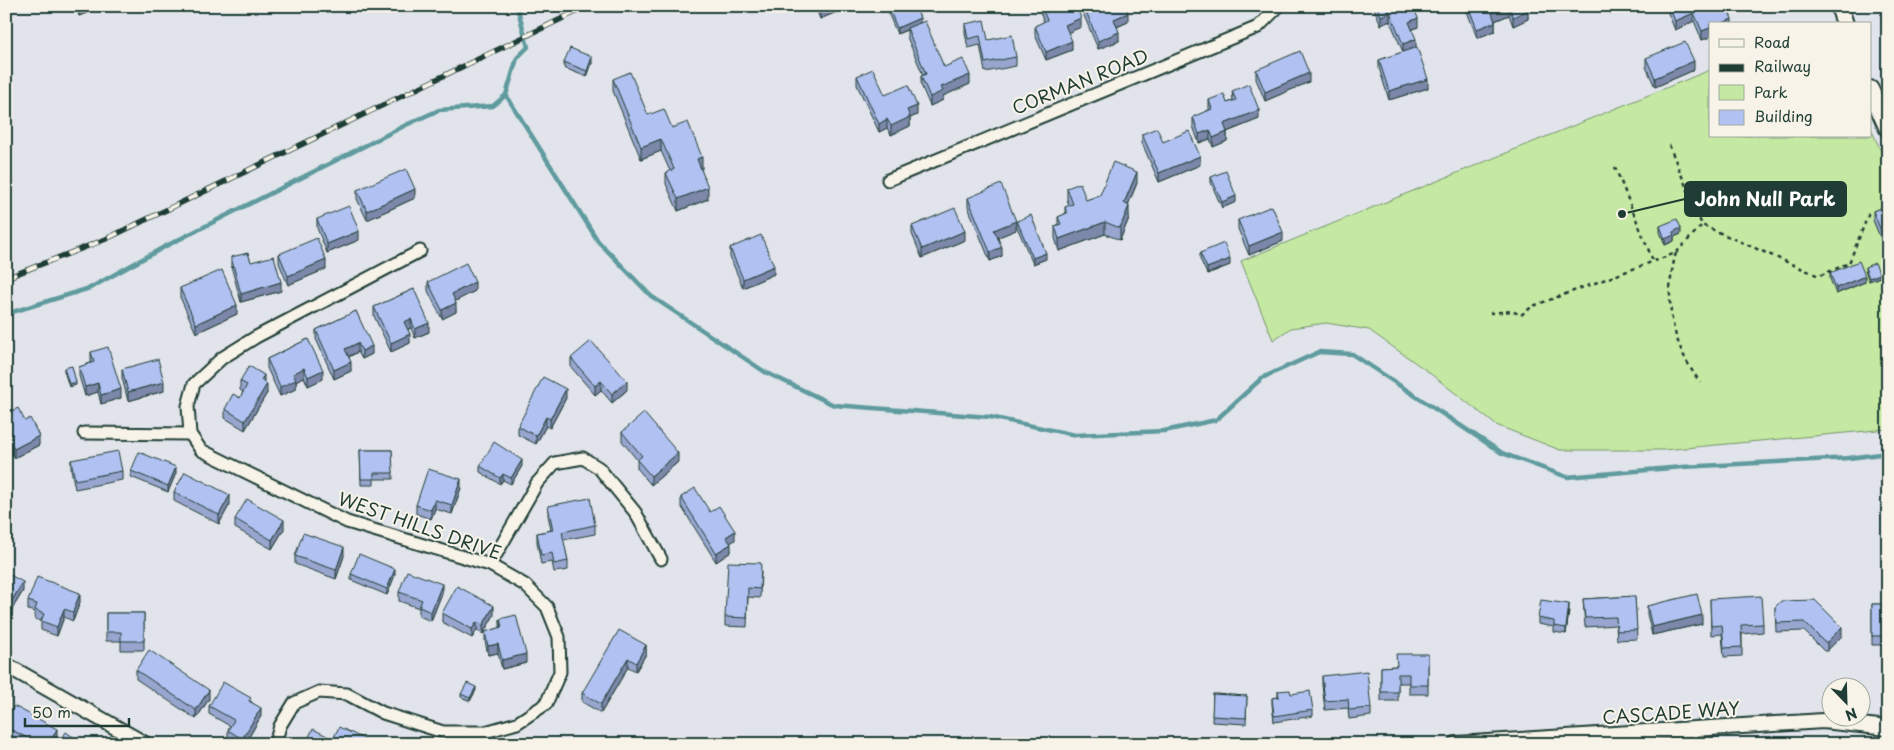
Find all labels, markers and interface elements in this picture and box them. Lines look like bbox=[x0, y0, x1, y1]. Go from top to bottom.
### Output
legend bbox=[1709, 22, 1872, 138]
text: Road bbox=[1754, 30, 1790, 53]
street label: CORMAN ROAD bbox=[1008, 41, 1152, 121]
text: Railway bbox=[1754, 54, 1811, 77]
text: Park bbox=[1754, 80, 1788, 103]
text: Building bbox=[1754, 104, 1813, 127]
callout: John Null Park bbox=[1685, 182, 1846, 216]
text: John Null Park bbox=[1694, 184, 1836, 212]
street label: WEST HILLS DRIVE bbox=[335, 484, 505, 566]
north arrow bbox=[1822, 678, 1872, 728]
street label: CASCADE WAY bbox=[1601, 694, 1741, 730]
scale bar bbox=[25, 695, 129, 727]
text: 50 m bbox=[32, 700, 71, 723]
text: N bbox=[1842, 703, 1860, 726]

